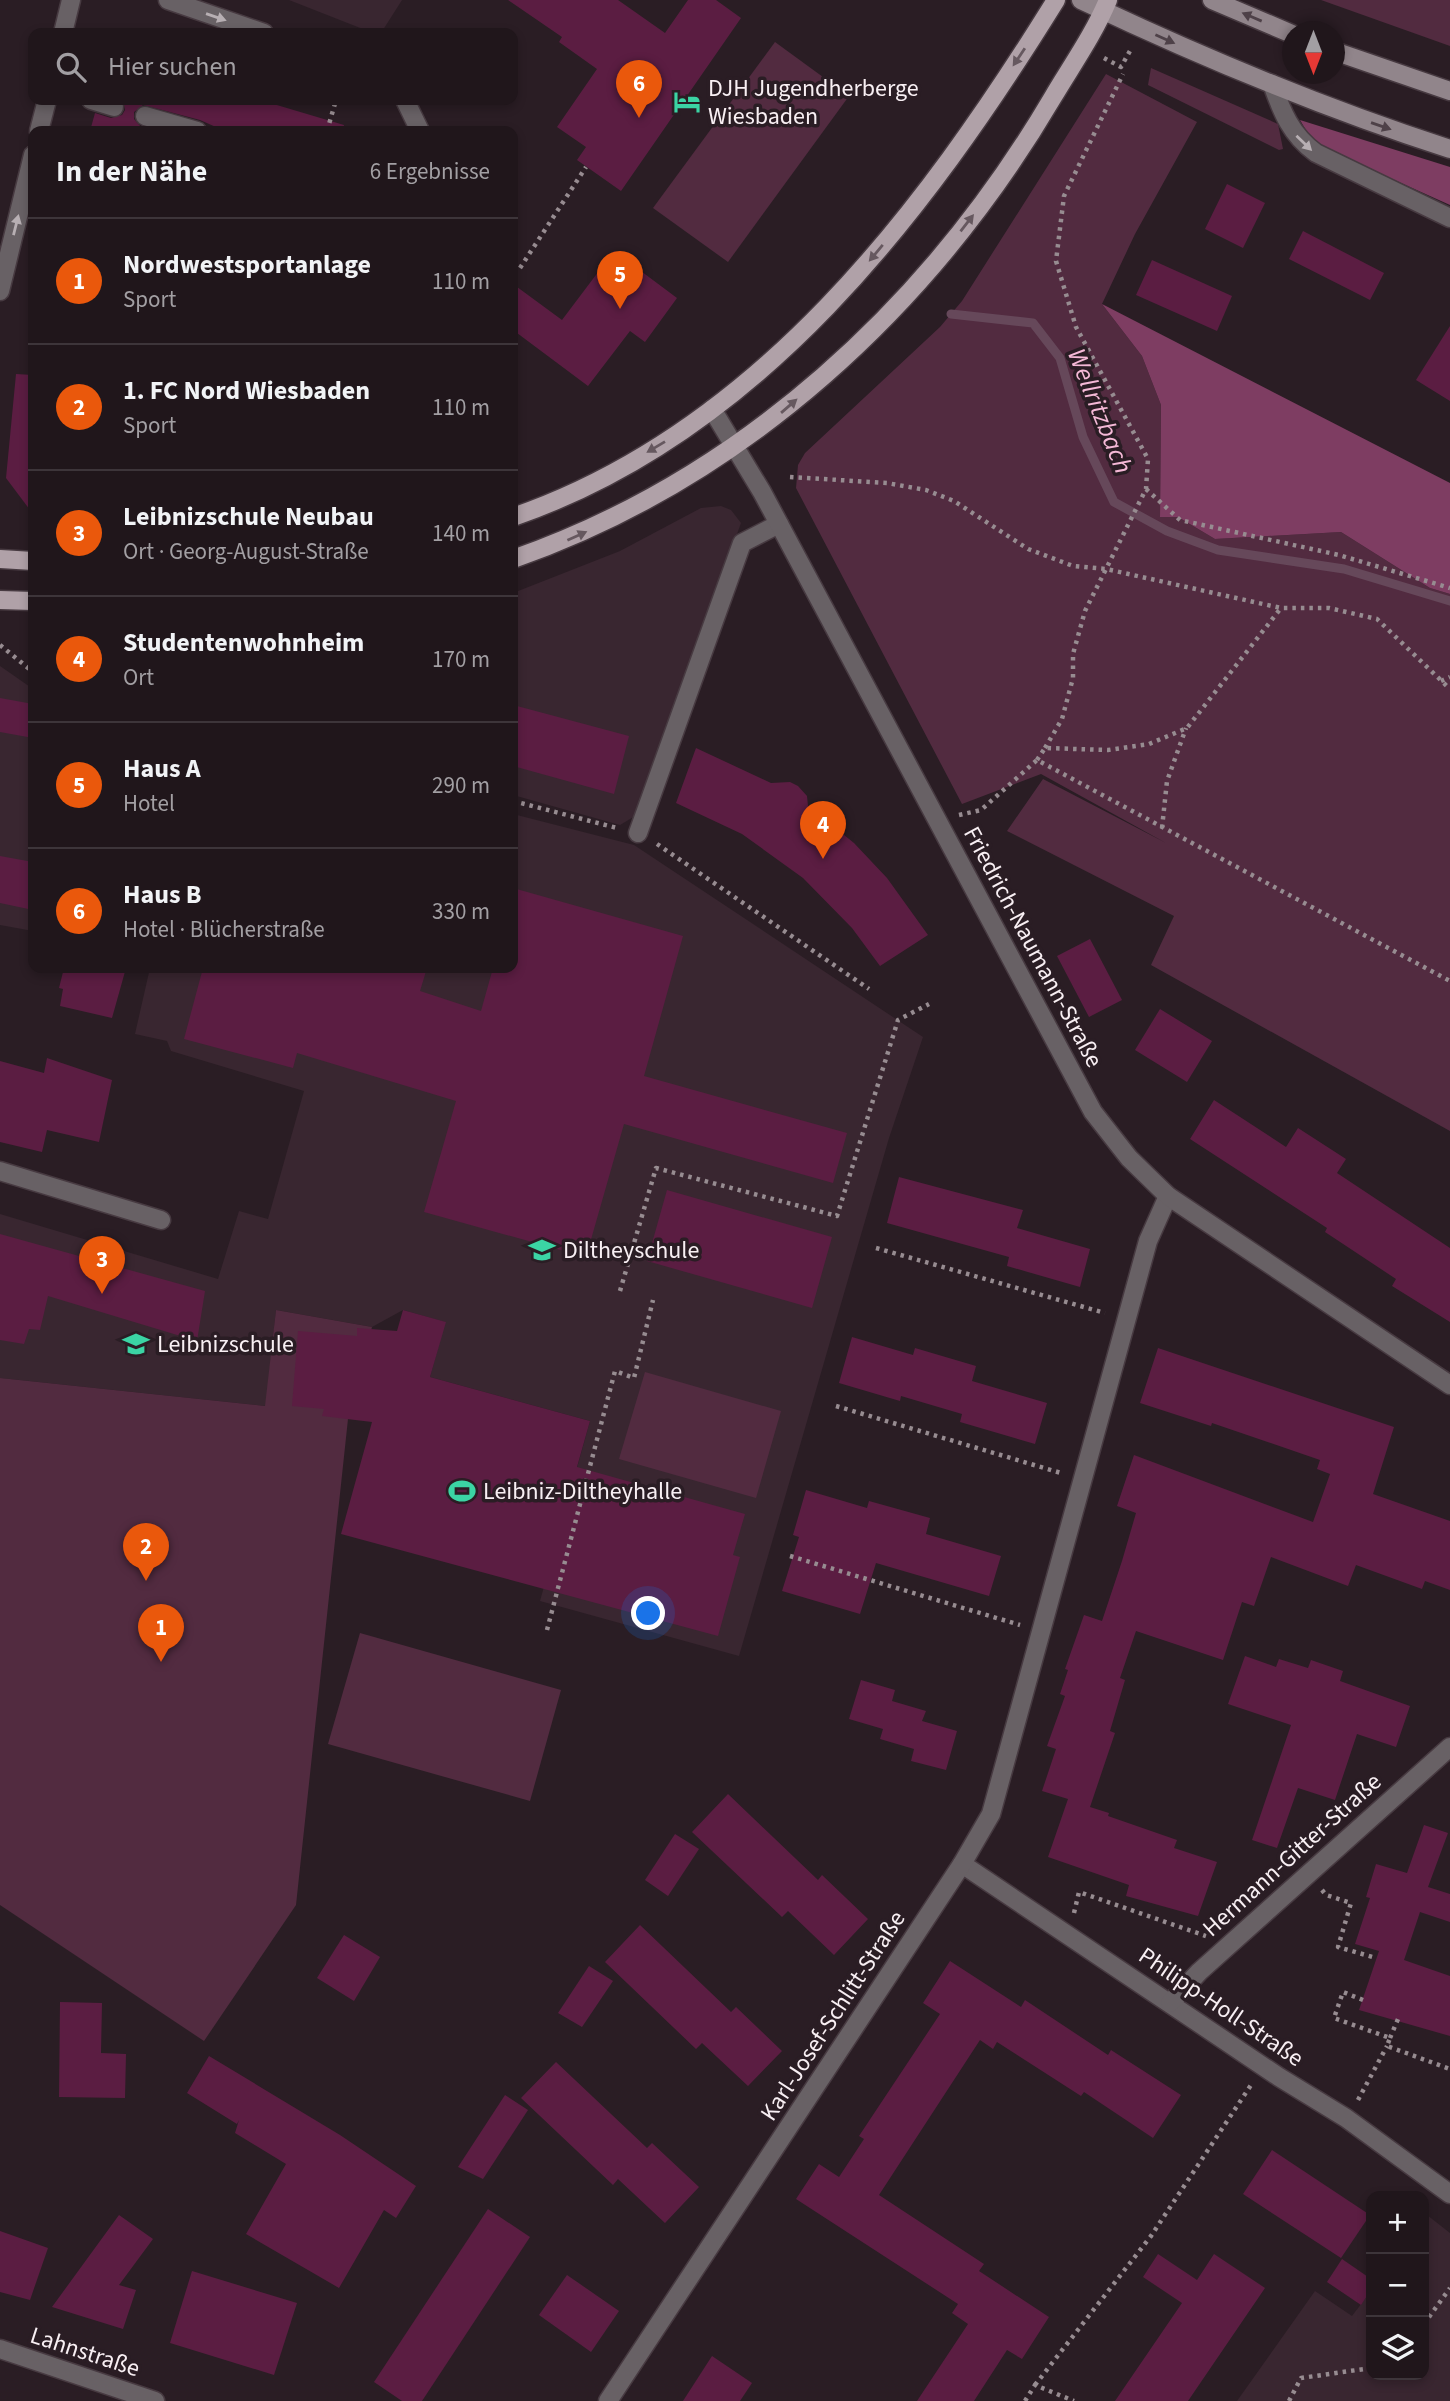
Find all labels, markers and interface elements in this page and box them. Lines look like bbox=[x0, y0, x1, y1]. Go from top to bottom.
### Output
one-way arrow bbox=[205, 12, 226, 23]
one-way arrow bbox=[1241, 12, 1262, 23]
north arrow bbox=[1282, 21, 1345, 84]
search box bbox=[28, 28, 518, 105]
one-way arrow bbox=[1155, 33, 1175, 45]
icon: search bbox=[52, 48, 90, 86]
text: Hier suchen bbox=[108, 48, 237, 85]
one-way arrow bbox=[1013, 48, 1026, 67]
pin: 6 bbox=[616, 60, 662, 118]
place label: DJH Jugendherberge Wiesbaden bbox=[708, 71, 919, 134]
hotel icon: DJH Jugendherberge Wiesbaden bbox=[672, 87, 702, 117]
one-way arrow bbox=[1371, 121, 1392, 132]
one-way arrow bbox=[1295, 134, 1312, 150]
text: In der Nähe bbox=[56, 150, 207, 193]
text: 6 Ergebnisse bbox=[370, 155, 490, 188]
one-way arrow bbox=[11, 213, 22, 235]
one-way arrow bbox=[959, 214, 974, 232]
one-way arrow bbox=[868, 244, 884, 262]
text: Nordwestsportanlage bbox=[123, 246, 371, 283]
pin: 5 bbox=[597, 251, 643, 309]
text: 1 bbox=[73, 265, 85, 298]
text: 110 m bbox=[432, 265, 490, 298]
text: Sport bbox=[123, 283, 176, 316]
water label: Wellritzbach bbox=[1058, 343, 1142, 479]
text: 1. FC Nord Wiesbaden bbox=[123, 372, 370, 409]
text: 2 bbox=[73, 391, 85, 424]
text: 110 m bbox=[432, 391, 490, 424]
one-way arrow bbox=[781, 399, 798, 414]
text: Sport bbox=[123, 409, 176, 442]
one-way arrow bbox=[646, 441, 665, 454]
text: Leibnizschule Neubau bbox=[123, 498, 374, 535]
text: 3 bbox=[73, 517, 85, 550]
text: 140 m bbox=[432, 517, 490, 550]
one-way arrow bbox=[567, 530, 587, 542]
text: Ort · Georg-August-Straße bbox=[123, 535, 369, 568]
text: Studentenwohnheim bbox=[123, 624, 364, 661]
text: 4 bbox=[73, 643, 85, 676]
text: 170 m bbox=[432, 643, 490, 676]
text: Ort bbox=[123, 661, 154, 694]
text: Haus A bbox=[123, 750, 201, 787]
text: 5 bbox=[73, 769, 85, 802]
text: 290 m bbox=[432, 769, 490, 802]
text: Hotel bbox=[123, 787, 175, 820]
pin: 4 bbox=[800, 801, 846, 859]
street label: Friedrich-Naumann-Straße bbox=[955, 820, 1111, 1074]
text: Haus B bbox=[123, 876, 201, 913]
text: 6 bbox=[73, 895, 85, 928]
text: 330 m bbox=[432, 895, 490, 928]
text: Hotel · Blücherstraße bbox=[123, 913, 325, 946]
place label: Diltheyschule bbox=[563, 1233, 699, 1268]
school or university icon: Diltheyschule bbox=[527, 1235, 557, 1265]
pin: 3 bbox=[79, 1236, 125, 1294]
place label: Leibnizschule bbox=[157, 1327, 294, 1362]
school or university icon: Leibnizschule bbox=[121, 1329, 151, 1359]
place label: Leibniz-Diltheyhalle bbox=[483, 1474, 682, 1509]
sports icon: Leibniz-Diltheyhalle bbox=[447, 1476, 477, 1506]
pin: 2 bbox=[123, 1523, 169, 1581]
your location bbox=[631, 1596, 665, 1630]
pin: 1 bbox=[138, 1604, 184, 1662]
street label: Hermann-Gitter-Straße bbox=[1195, 1765, 1389, 1945]
street label: Karl-Josef-Schlitt-Straße bbox=[752, 1904, 914, 2128]
street label: Philipp-Holl-Straße bbox=[1131, 1939, 1311, 2075]
map controls bbox=[1366, 2191, 1429, 2380]
button: + bbox=[1366, 2191, 1429, 2254]
button: − bbox=[1366, 2254, 1429, 2317]
button: layers bbox=[1366, 2317, 1429, 2380]
street label: Lahnstraße bbox=[26, 2318, 144, 2386]

